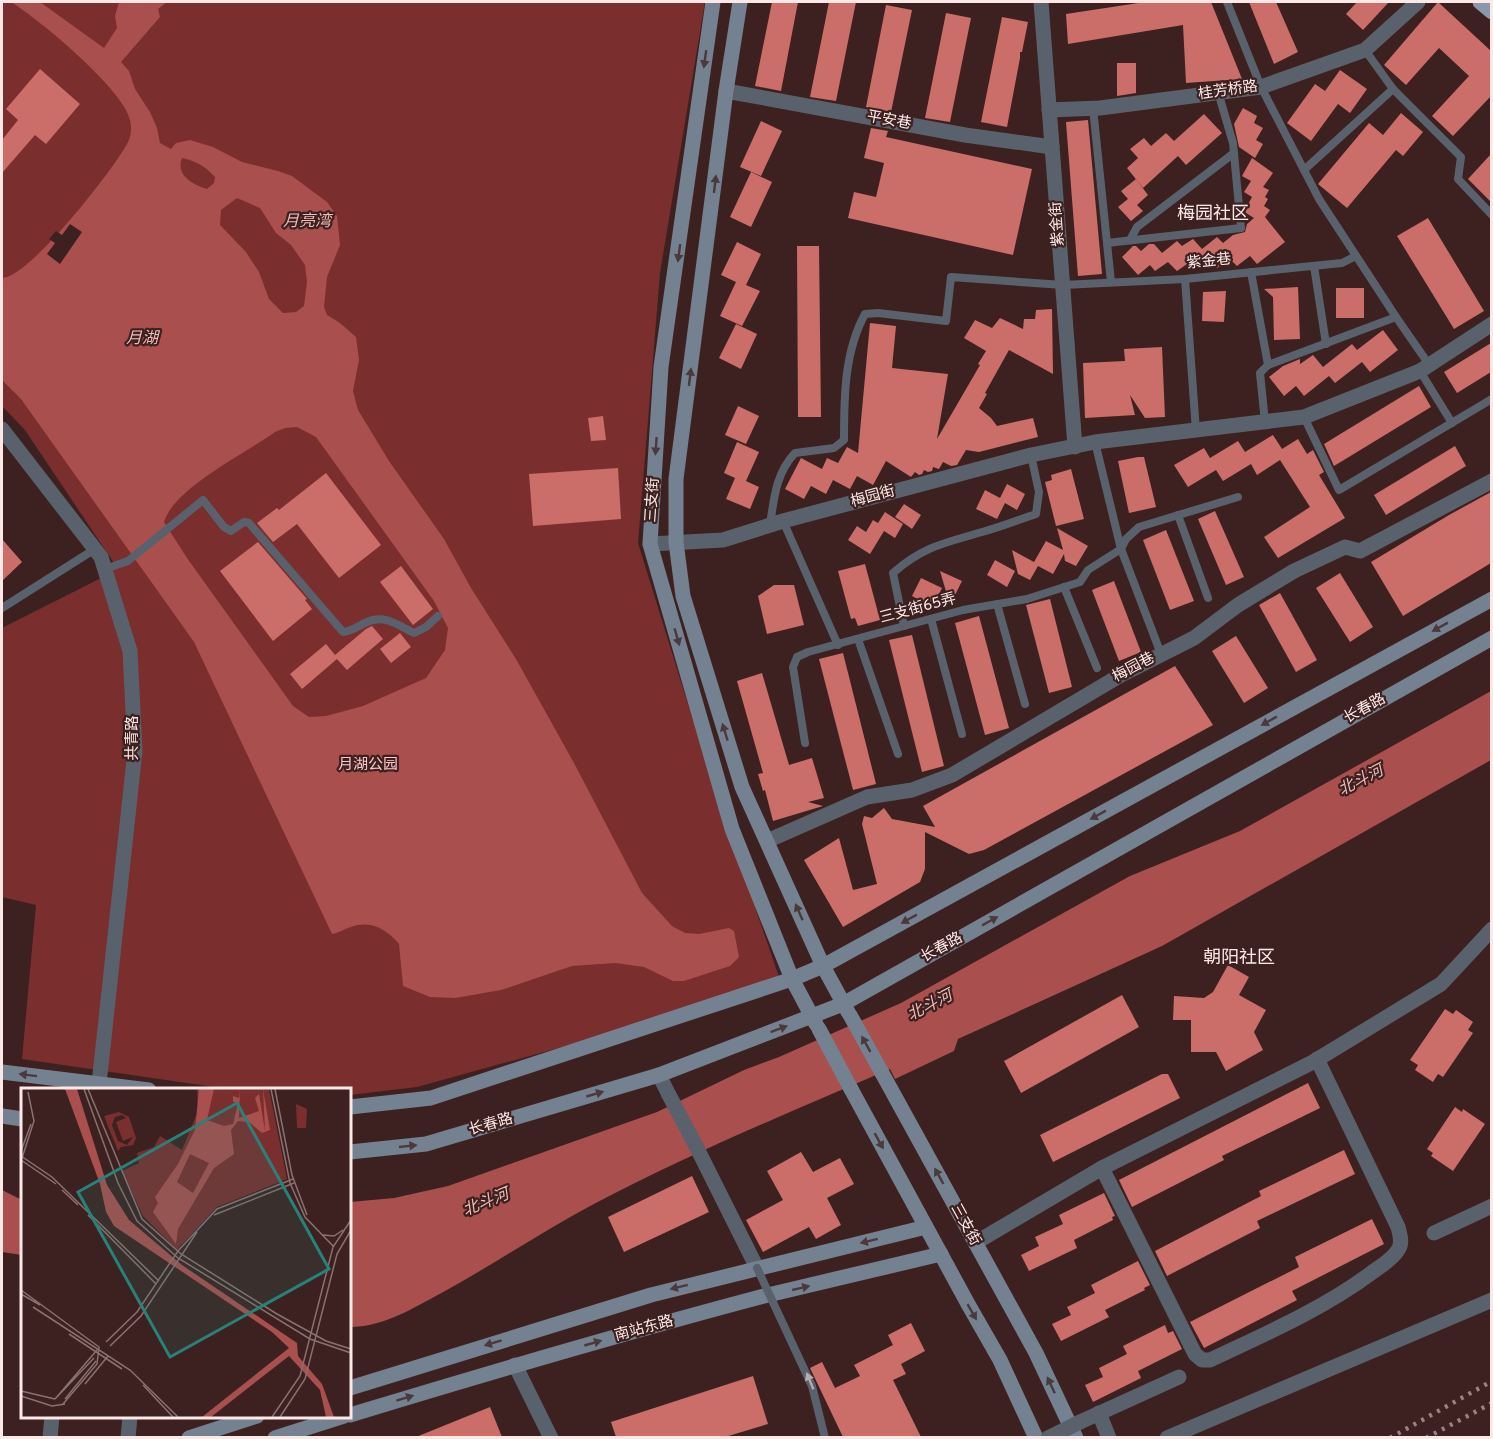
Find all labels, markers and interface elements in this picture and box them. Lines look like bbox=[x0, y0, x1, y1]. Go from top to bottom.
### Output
one-way arrow bbox=[700, 50, 709, 69]
street label: 桂芳桥路 bbox=[1197, 77, 1259, 105]
street label: 平安巷 bbox=[865, 108, 913, 134]
one-way arrow bbox=[710, 174, 720, 193]
street label: 紫金街 bbox=[1047, 201, 1069, 247]
district label: 梅园社区 bbox=[1177, 203, 1249, 226]
water label: 月亮湾 bbox=[283, 212, 334, 232]
one-way arrow bbox=[674, 243, 683, 262]
street label: 紫金巷 bbox=[1186, 250, 1232, 274]
water label: 月湖 bbox=[126, 329, 161, 349]
one-way arrow bbox=[685, 368, 694, 387]
one-way arrow bbox=[652, 437, 661, 456]
street label: 三支街 bbox=[642, 477, 664, 523]
street label: 梅园街 bbox=[849, 482, 897, 512]
street label: 三支街65弄 bbox=[878, 590, 958, 628]
one-way arrow bbox=[1431, 622, 1448, 632]
one-way arrow bbox=[673, 628, 682, 646]
street label: 梅园巷 bbox=[1110, 649, 1158, 687]
street label: 长春路 bbox=[1341, 690, 1389, 728]
street label: 共青路 bbox=[124, 715, 143, 761]
one-way arrow bbox=[1260, 716, 1277, 726]
one-way arrow bbox=[720, 723, 729, 741]
park label: 月湖公园 bbox=[338, 756, 398, 775]
water label: 北斗河 bbox=[1335, 760, 1390, 801]
one-way arrow bbox=[1090, 810, 1107, 820]
one-way arrow bbox=[794, 903, 804, 921]
one-way arrow bbox=[900, 914, 917, 924]
one-way arrow bbox=[981, 916, 998, 926]
street label: 长春路 bbox=[918, 929, 966, 967]
district label: 朝阳社区 bbox=[1203, 947, 1275, 970]
water label: 北斗河 bbox=[904, 985, 959, 1026]
one-way arrow bbox=[770, 1023, 788, 1033]
one-way arrow bbox=[861, 1035, 871, 1052]
one-way arrow bbox=[19, 1071, 38, 1080]
inset map bbox=[21, 1088, 351, 1418]
one-way arrow bbox=[586, 1089, 604, 1098]
street label: 长春路 bbox=[467, 1110, 515, 1140]
one-way arrow bbox=[874, 1132, 884, 1149]
one-way arrow bbox=[398, 1141, 417, 1151]
one-way arrow bbox=[933, 1168, 944, 1184]
water label: 北斗河 bbox=[460, 1184, 515, 1221]
street label: 三支街 bbox=[946, 1201, 984, 1249]
one-way arrow bbox=[860, 1236, 878, 1246]
one-way arrow bbox=[792, 1282, 811, 1292]
one-way arrow bbox=[670, 1283, 689, 1293]
one-way arrow bbox=[967, 1304, 977, 1321]
street label: 南站东路 bbox=[613, 1312, 675, 1346]
one-way arrow bbox=[584, 1338, 602, 1347]
one-way arrow bbox=[484, 1339, 502, 1349]
one-way arrow bbox=[804, 1372, 814, 1390]
one-way arrow bbox=[1046, 1376, 1055, 1393]
one-way arrow bbox=[397, 1393, 415, 1402]

